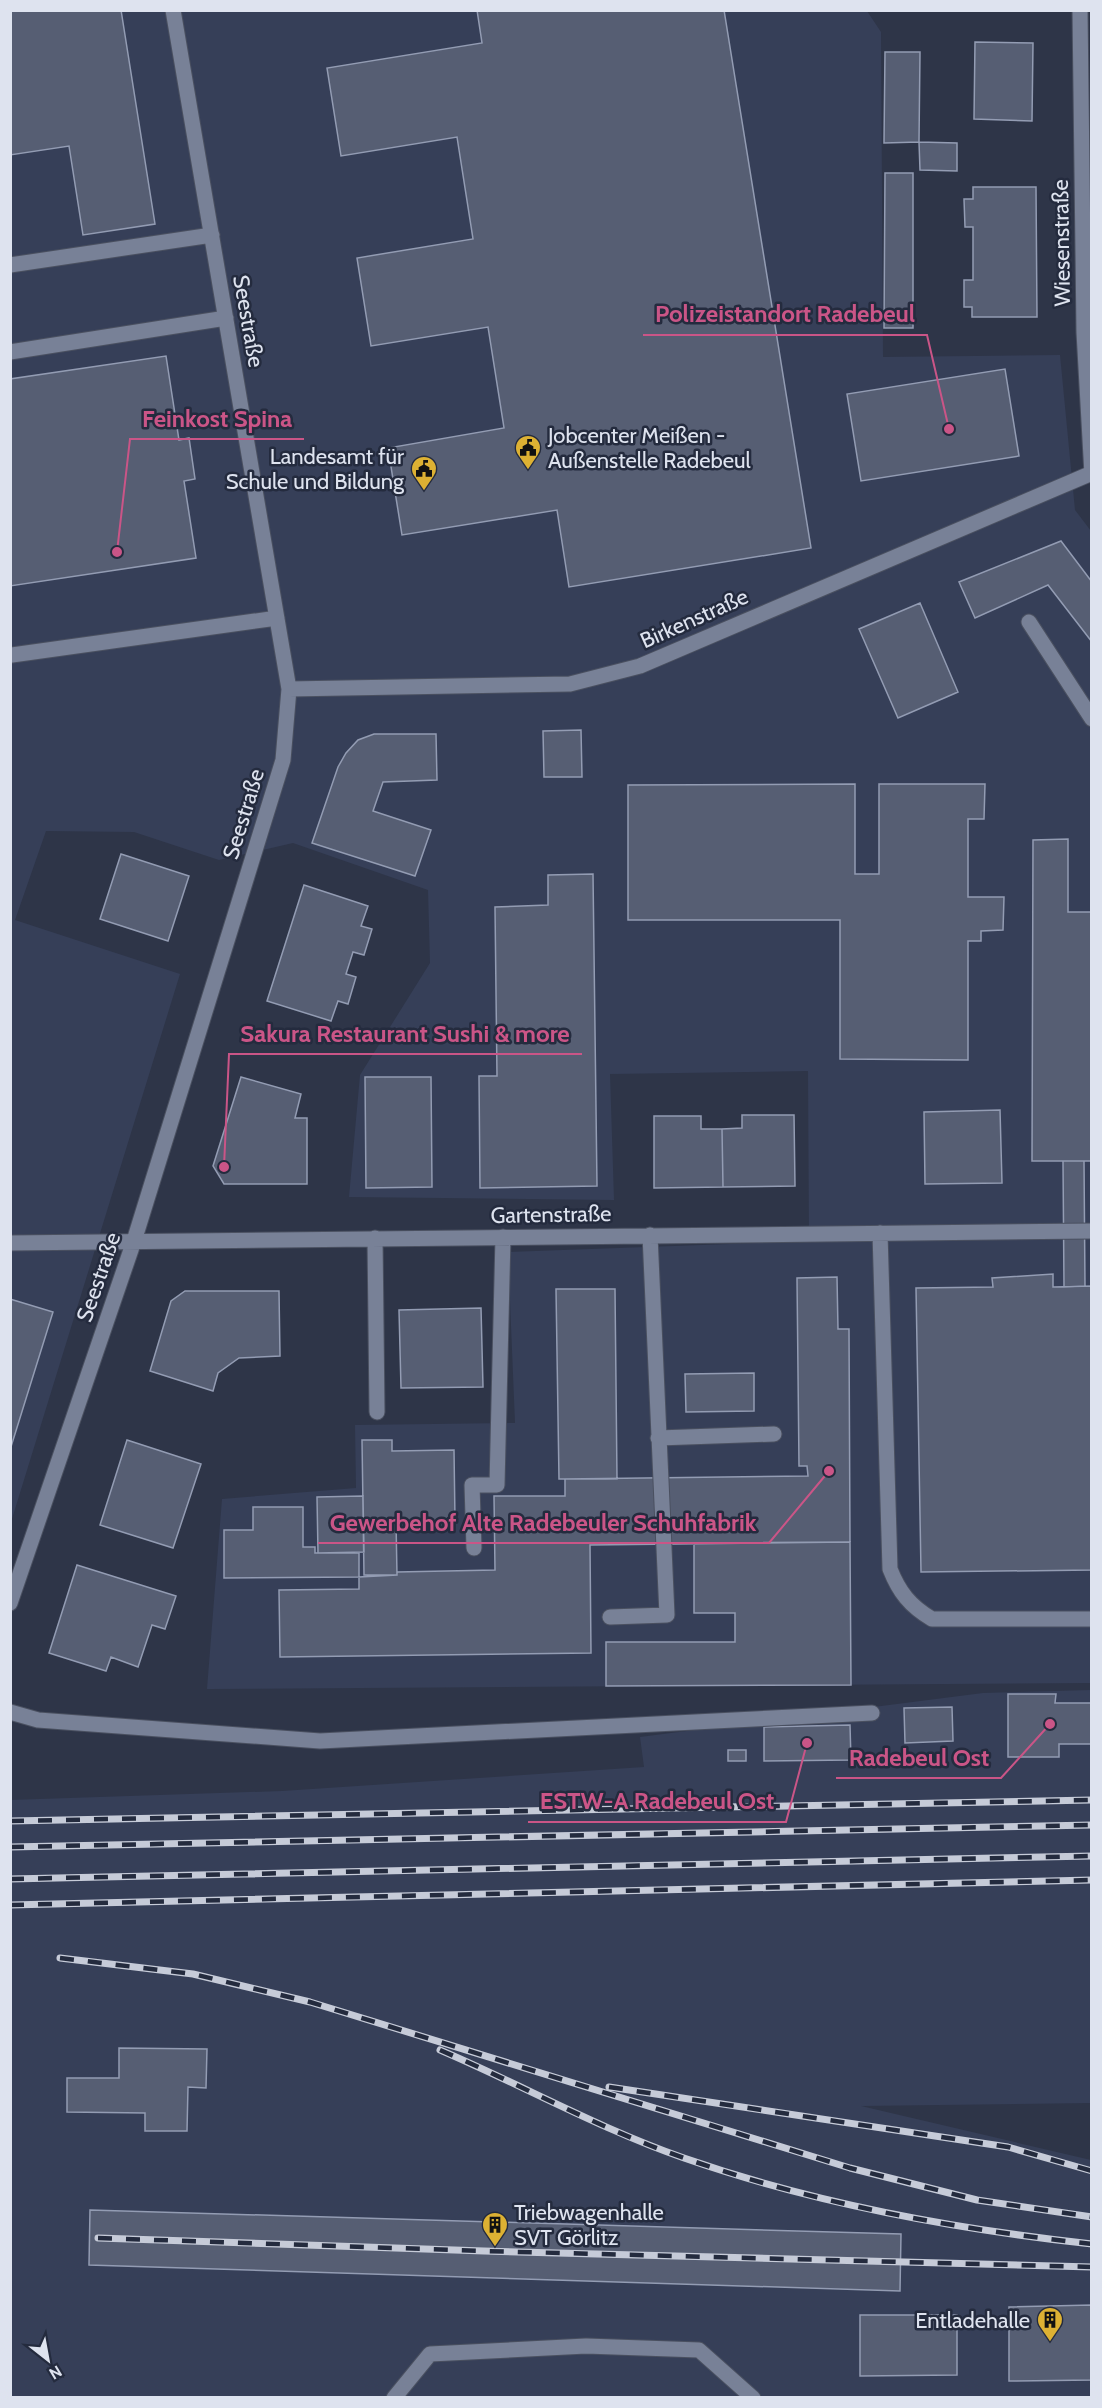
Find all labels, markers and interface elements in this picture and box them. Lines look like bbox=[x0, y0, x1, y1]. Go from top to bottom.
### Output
street label: Wiesenstraße bbox=[1047, 179, 1076, 307]
street label: Seestraße bbox=[227, 273, 270, 369]
callout: Polizeistandort Radebeul bbox=[643, 293, 927, 335]
text: Polizeistandort Radebeul bbox=[655, 299, 915, 328]
callout: Feinkost Spina bbox=[130, 397, 304, 439]
text: Feinkost Spina bbox=[142, 404, 292, 433]
place label: Jobcenter Meißen - Außenstelle Radebeul bbox=[547, 422, 751, 474]
public building icon: Jobcenter Meißen - Außenstelle Radebeul bbox=[513, 433, 543, 471]
place label: Landesamt für Schule und Bildung bbox=[226, 443, 405, 495]
public building icon: Landesamt für Schule und Bildung bbox=[409, 454, 439, 492]
street label: Birkenstraße bbox=[636, 583, 752, 654]
street label: Seestraße bbox=[217, 766, 270, 863]
callout: Sakura Restaurant Sushi & more bbox=[229, 1012, 582, 1054]
text: Sakura Restaurant Sushi & more bbox=[240, 1019, 570, 1048]
street label: Gartenstraße bbox=[490, 1200, 612, 1229]
street label: Seestraße bbox=[71, 1229, 126, 1326]
callout: Gewerbehof Alte Radebeuler Schuhfabrik bbox=[318, 1501, 769, 1543]
text: Gewerbehof Alte Radebeuler Schuhfabrik bbox=[330, 1508, 757, 1537]
callout: Radebeul Ost bbox=[836, 1736, 1001, 1778]
text: Radebeul Ost bbox=[849, 1743, 989, 1772]
callout: ESTW-A Radebeul Ost bbox=[528, 1780, 786, 1822]
text: ESTW-A Radebeul Ost bbox=[540, 1786, 774, 1815]
place label: Triebwagenhalle SVT Görlitz bbox=[514, 2199, 664, 2251]
building icon: Triebwagenhalle SVT Görlitz bbox=[480, 2210, 510, 2248]
building icon: Entladehalle bbox=[1035, 2305, 1065, 2343]
place label: Entladehalle bbox=[915, 2307, 1030, 2334]
north arrow bbox=[18, 2330, 78, 2390]
text: N bbox=[46, 2361, 65, 2383]

